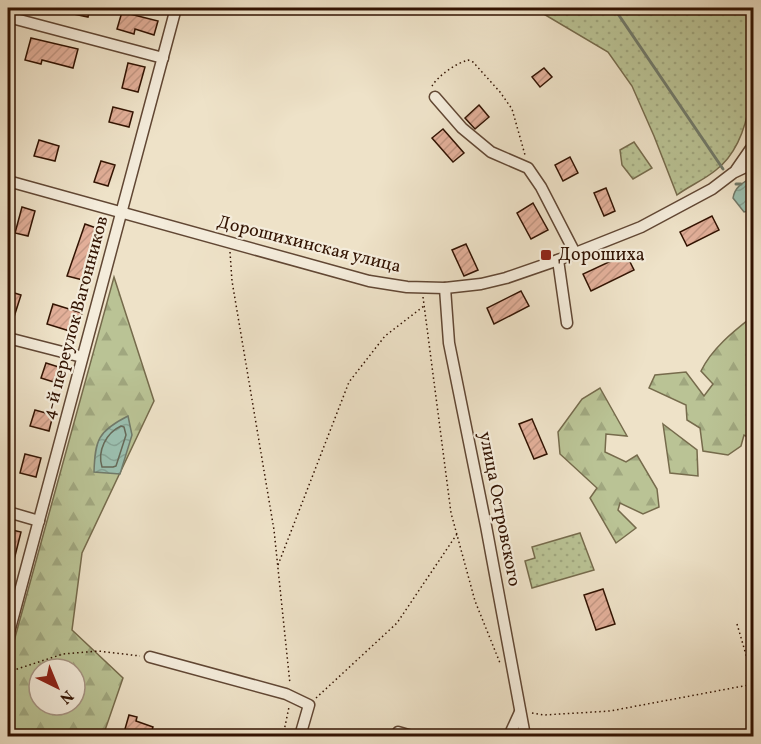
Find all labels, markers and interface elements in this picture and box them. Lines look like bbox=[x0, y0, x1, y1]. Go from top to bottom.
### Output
street label: Дорошихинская улица bbox=[214, 210, 404, 280]
street label: 4-й переулок Вагонников bbox=[37, 213, 115, 423]
place label: Дорошиха bbox=[558, 243, 645, 268]
marker: Дорошиха bbox=[539, 248, 553, 262]
street label: улица Островского bbox=[472, 429, 526, 589]
north arrow bbox=[27, 657, 87, 717]
text: N bbox=[54, 684, 78, 709]

